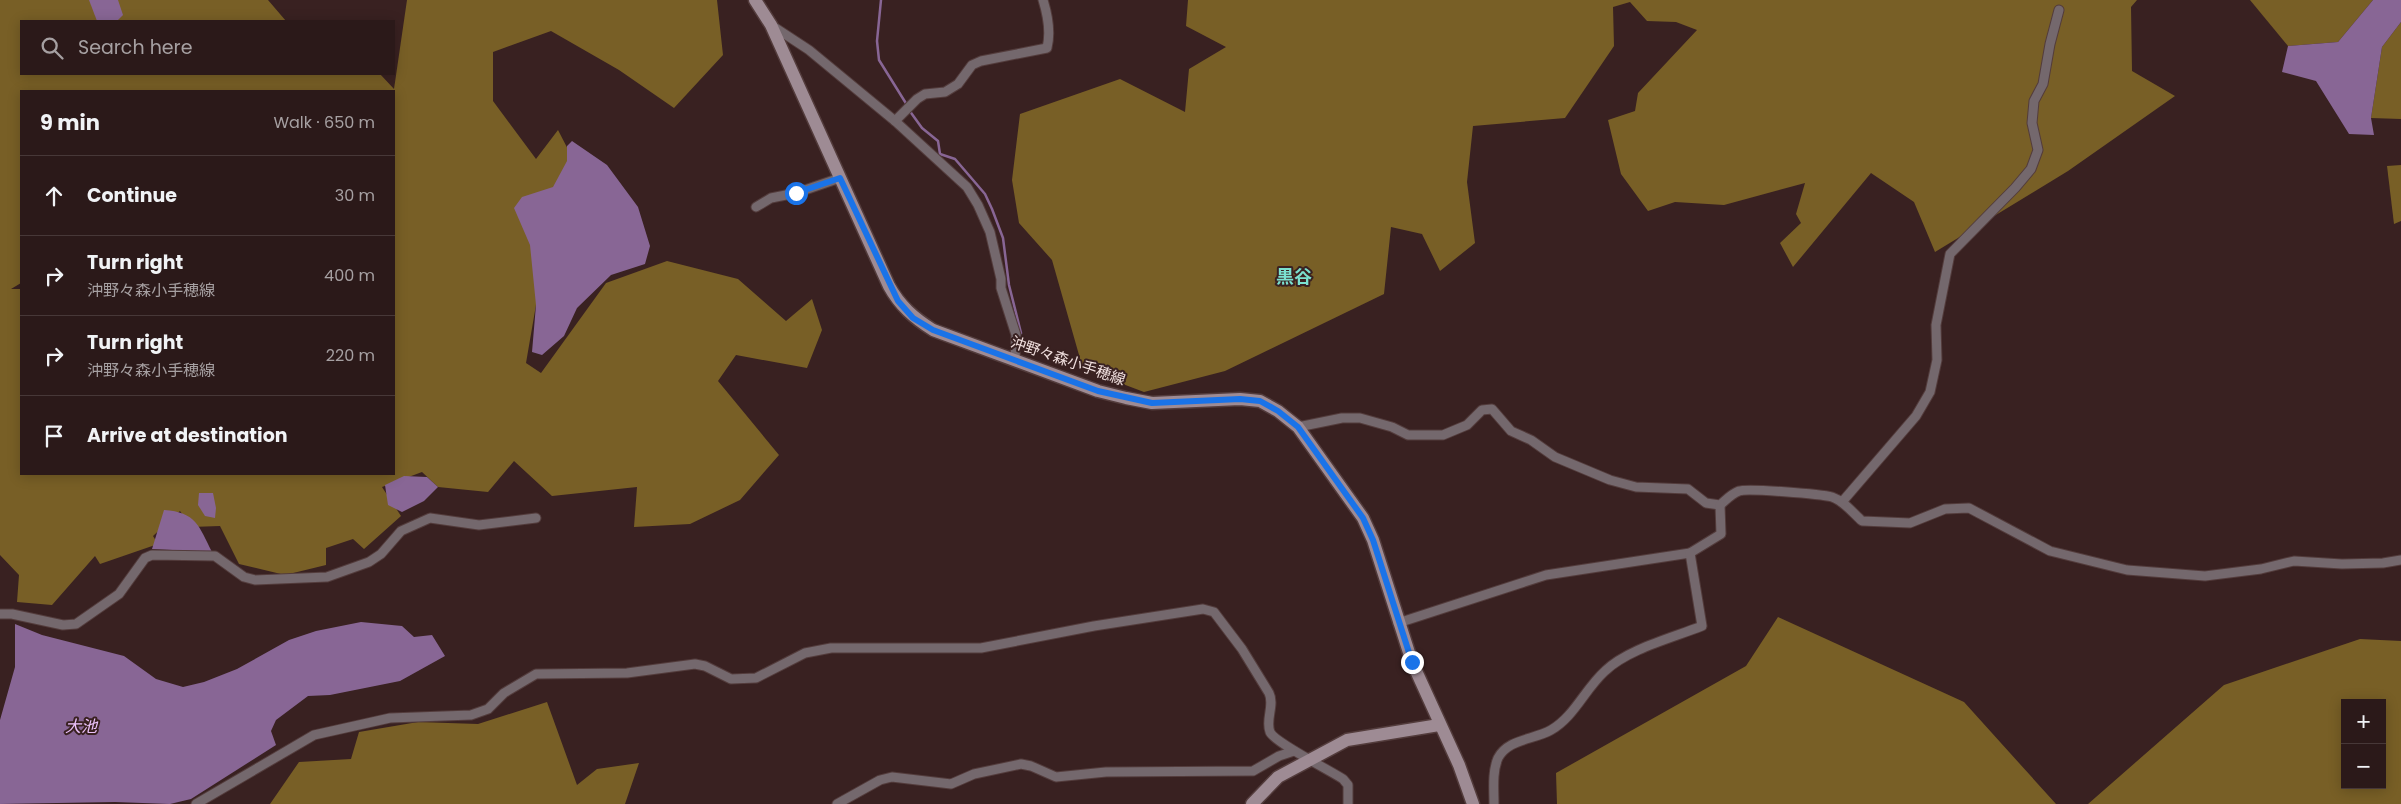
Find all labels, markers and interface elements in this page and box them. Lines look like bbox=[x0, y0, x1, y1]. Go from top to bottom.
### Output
search box bbox=[20, 20, 395, 75]
icon: search bbox=[38, 34, 66, 62]
text: Search here bbox=[78, 34, 192, 61]
text: 9 min bbox=[40, 108, 100, 137]
text: Walk · 650 m bbox=[273, 111, 375, 134]
icon: ahead bbox=[40, 182, 68, 210]
text: Continue bbox=[87, 182, 177, 209]
route start bbox=[785, 182, 808, 205]
text: 30 m bbox=[335, 184, 375, 207]
text: Turn right bbox=[87, 249, 183, 276]
icon: right bbox=[40, 262, 68, 290]
text: 400 m bbox=[324, 264, 375, 287]
district label: 黒谷 bbox=[1276, 264, 1312, 289]
text: 沖野々森小手穂線 bbox=[87, 279, 215, 302]
text: Turn right bbox=[87, 329, 183, 356]
street label: 沖野々森小手穂線 bbox=[1008, 331, 1128, 390]
icon: right bbox=[40, 342, 68, 370]
text: 220 m bbox=[326, 344, 375, 367]
text: 沖野々森小手穂線 bbox=[87, 359, 215, 382]
icon: arrive bbox=[40, 422, 68, 450]
text: Arrive at destination bbox=[87, 422, 288, 449]
route end bbox=[1401, 651, 1424, 674]
map controls bbox=[2341, 699, 2386, 789]
button: + bbox=[2341, 699, 2386, 744]
water label: 大池 bbox=[65, 715, 99, 738]
button: − bbox=[2341, 744, 2386, 789]

